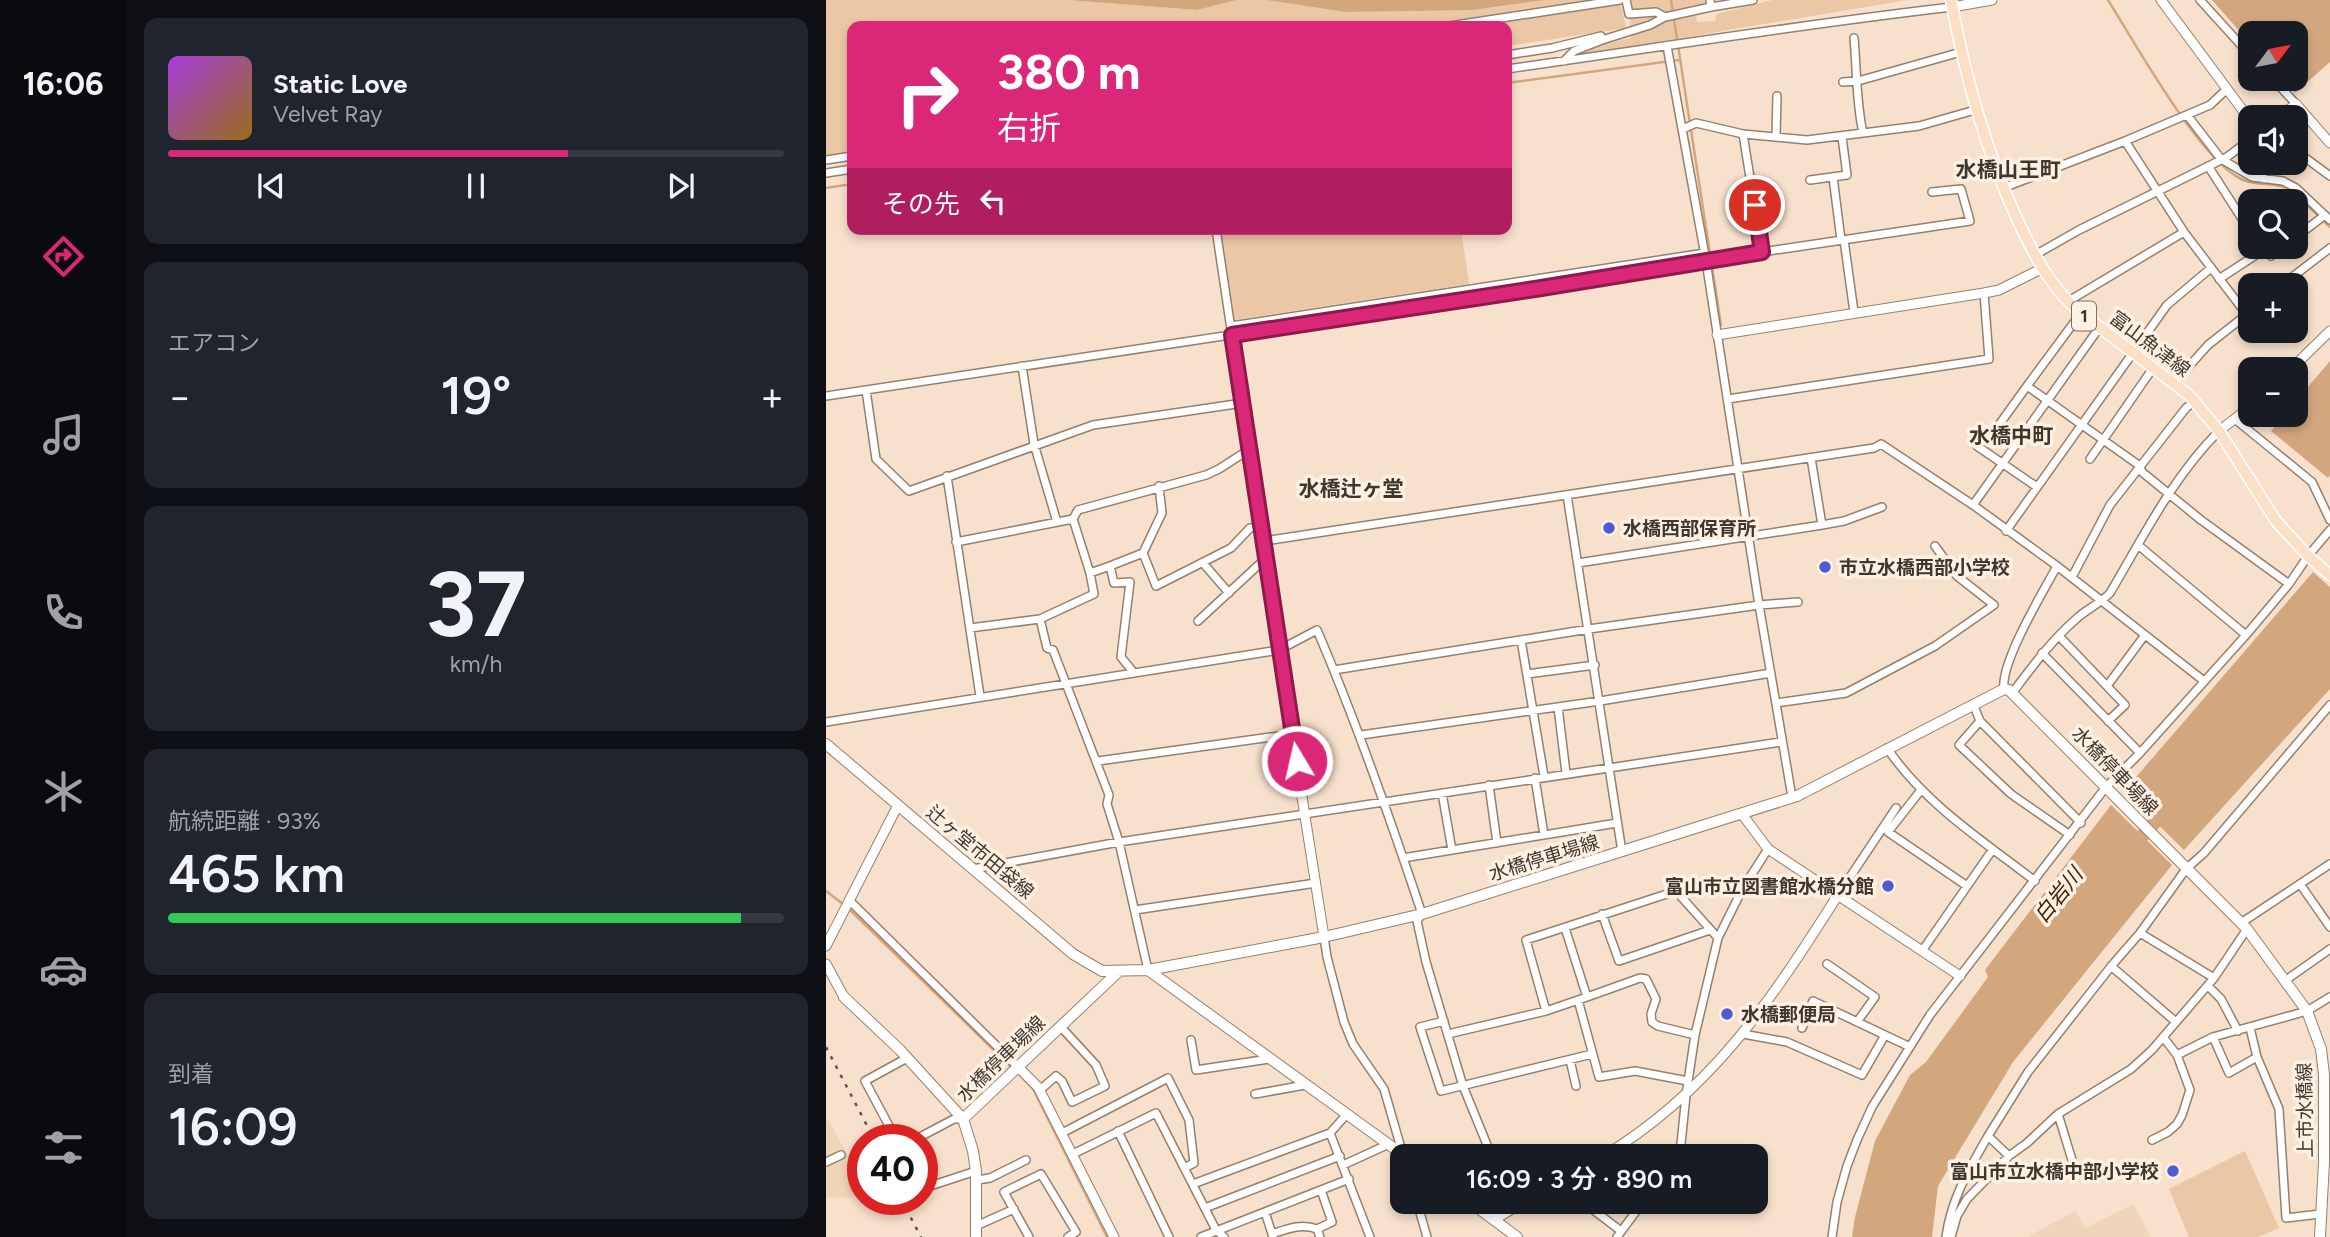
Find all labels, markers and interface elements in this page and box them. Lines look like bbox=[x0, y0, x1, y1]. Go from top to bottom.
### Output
north arrow bbox=[2238, 21, 2308, 91]
map controls bbox=[2238, 21, 2308, 427]
text: 380 m bbox=[997, 42, 1140, 101]
icon: right bbox=[882, 49, 973, 140]
text: 16:06 bbox=[23, 65, 104, 103]
text: Static Love bbox=[273, 68, 407, 100]
text: Velvet Ray bbox=[273, 100, 382, 128]
button: sound bbox=[2238, 105, 2308, 175]
text: 右折 bbox=[997, 109, 1061, 147]
district label: 水橋山王町 bbox=[1956, 157, 2061, 182]
icon: previous bbox=[252, 167, 290, 205]
icon: pause bbox=[457, 167, 495, 205]
icon: next bbox=[662, 167, 700, 205]
pin bbox=[1725, 175, 1785, 235]
icon: left bbox=[974, 182, 1012, 220]
icon: arrive bbox=[1736, 186, 1774, 224]
text: その先 bbox=[882, 188, 960, 220]
button: search bbox=[2238, 189, 2308, 259]
icon: directions bbox=[39, 232, 88, 281]
button: + bbox=[2238, 273, 2308, 343]
road number: 1 bbox=[2072, 302, 2096, 330]
street label: 富山魚津線 bbox=[2105, 306, 2195, 382]
text: エアコン bbox=[168, 329, 260, 357]
button: − bbox=[2238, 357, 2308, 427]
text: 19° bbox=[440, 365, 512, 427]
text: − bbox=[168, 374, 192, 420]
text: + bbox=[760, 374, 784, 420]
icon: music bbox=[39, 410, 88, 459]
district label: 水橋中町 bbox=[1969, 423, 2053, 448]
district label: 水橋辻ヶ堂 bbox=[1299, 476, 1404, 501]
place label: 水橋西部保育所 bbox=[1623, 517, 1756, 540]
marker: 水橋西部保育所 bbox=[1601, 520, 1617, 536]
text: 37 bbox=[425, 550, 527, 659]
place label: 市立水橋西部小学校 bbox=[1839, 556, 2010, 579]
marker: 市立水橋西部小学校 bbox=[1817, 559, 1833, 575]
icon: phone bbox=[39, 588, 88, 637]
text: km/h bbox=[450, 650, 502, 678]
street label: 水橋停車場線 bbox=[2067, 722, 2163, 820]
position arrow bbox=[1260, 724, 1334, 798]
icon: climate bbox=[39, 767, 88, 816]
street label: 辻ヶ堂市田袋線 bbox=[922, 800, 1038, 904]
text: 航続距離 · 93% bbox=[168, 807, 321, 835]
street label: 水橋停車場線 bbox=[1486, 830, 1602, 886]
text: 465 km bbox=[168, 843, 345, 905]
water label: 白岩川 bbox=[2028, 861, 2089, 927]
place label: 富山市立図書館水橋分館 bbox=[1665, 875, 1874, 898]
marker: 富山市立図書館水橋分館 bbox=[1880, 878, 1896, 894]
icon: car bbox=[39, 945, 88, 994]
place label: 水橋郵便局 bbox=[1741, 1003, 1836, 1026]
marker: 水橋郵便局 bbox=[1719, 1006, 1735, 1022]
street label: 水橋停車場線 bbox=[952, 1011, 1050, 1107]
text: 到着 bbox=[168, 1060, 214, 1088]
street label: 上市水橋線 bbox=[2293, 1062, 2317, 1158]
text: 16:09 bbox=[168, 1096, 298, 1158]
icon: filters bbox=[39, 1123, 88, 1172]
speed limit sign: 40 bbox=[847, 1124, 938, 1215]
place label: 富山市立水橋中部小学校 bbox=[1950, 1160, 2159, 1183]
text: 16:09 · 3 分 · 890 m bbox=[1466, 1163, 1692, 1195]
marker: 富山市立水橋中部小学校 bbox=[2165, 1163, 2181, 1179]

